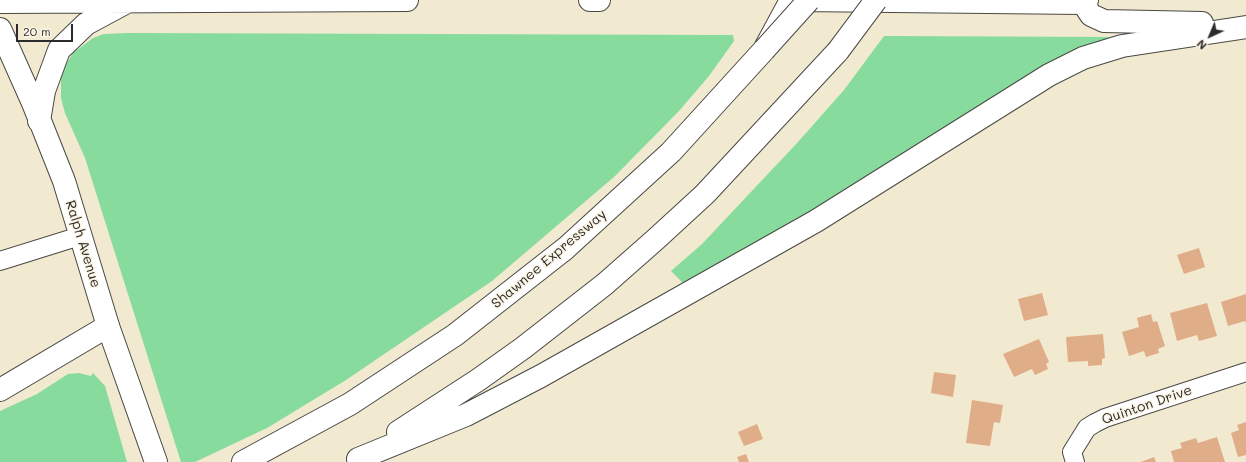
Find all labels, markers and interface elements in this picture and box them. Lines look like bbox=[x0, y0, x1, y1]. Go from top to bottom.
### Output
scale bar bbox=[18, 16, 75, 42]
north arrow bbox=[1190, 16, 1230, 56]
text: 20 m bbox=[23, 23, 51, 39]
text: N bbox=[1193, 37, 1210, 53]
street label: Ralph Avenue bbox=[62, 198, 104, 290]
street label: Shawnee Expressway bbox=[488, 206, 610, 312]
street label: Quinton Drive bbox=[1100, 382, 1194, 428]

